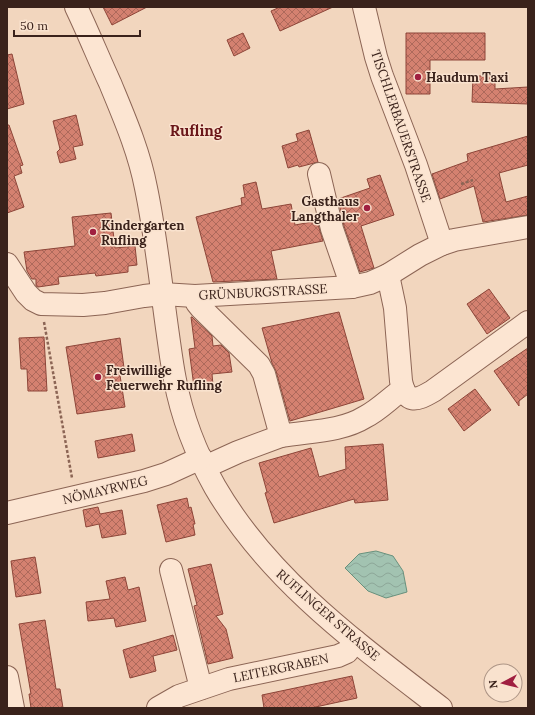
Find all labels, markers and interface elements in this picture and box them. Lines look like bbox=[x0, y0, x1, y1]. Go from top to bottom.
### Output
scale bar bbox=[14, 12, 140, 38]
text: 50 m bbox=[20, 18, 48, 33]
street label: TISCHLERBAUERSTRASSE bbox=[367, 48, 435, 204]
place label: Haudum Taxi bbox=[426, 69, 509, 86]
marker: Haudum Taxi bbox=[413, 72, 423, 82]
district label: Rufling bbox=[170, 121, 223, 140]
place label: Gasthaus Langthaler bbox=[291, 193, 360, 225]
marker: Gasthaus Langthaler bbox=[362, 203, 372, 213]
place label: Kindergarten Rufling bbox=[101, 217, 185, 249]
marker: Kindergarten Rufling bbox=[88, 227, 98, 237]
street label: GRÜNBURGSTRASSE bbox=[198, 280, 328, 304]
place label: Freiwillige Feuerwehr Rufling bbox=[106, 362, 223, 394]
marker: Freiwillige Feuerwehr Rufling bbox=[93, 372, 103, 382]
street label: NÖMAYRWEG bbox=[61, 472, 149, 508]
street label: RUFLINGER STRASSE bbox=[273, 565, 383, 665]
street label: LEITERGRABEN bbox=[232, 650, 330, 686]
north arrow bbox=[483, 663, 523, 703]
text: N bbox=[486, 679, 501, 689]

